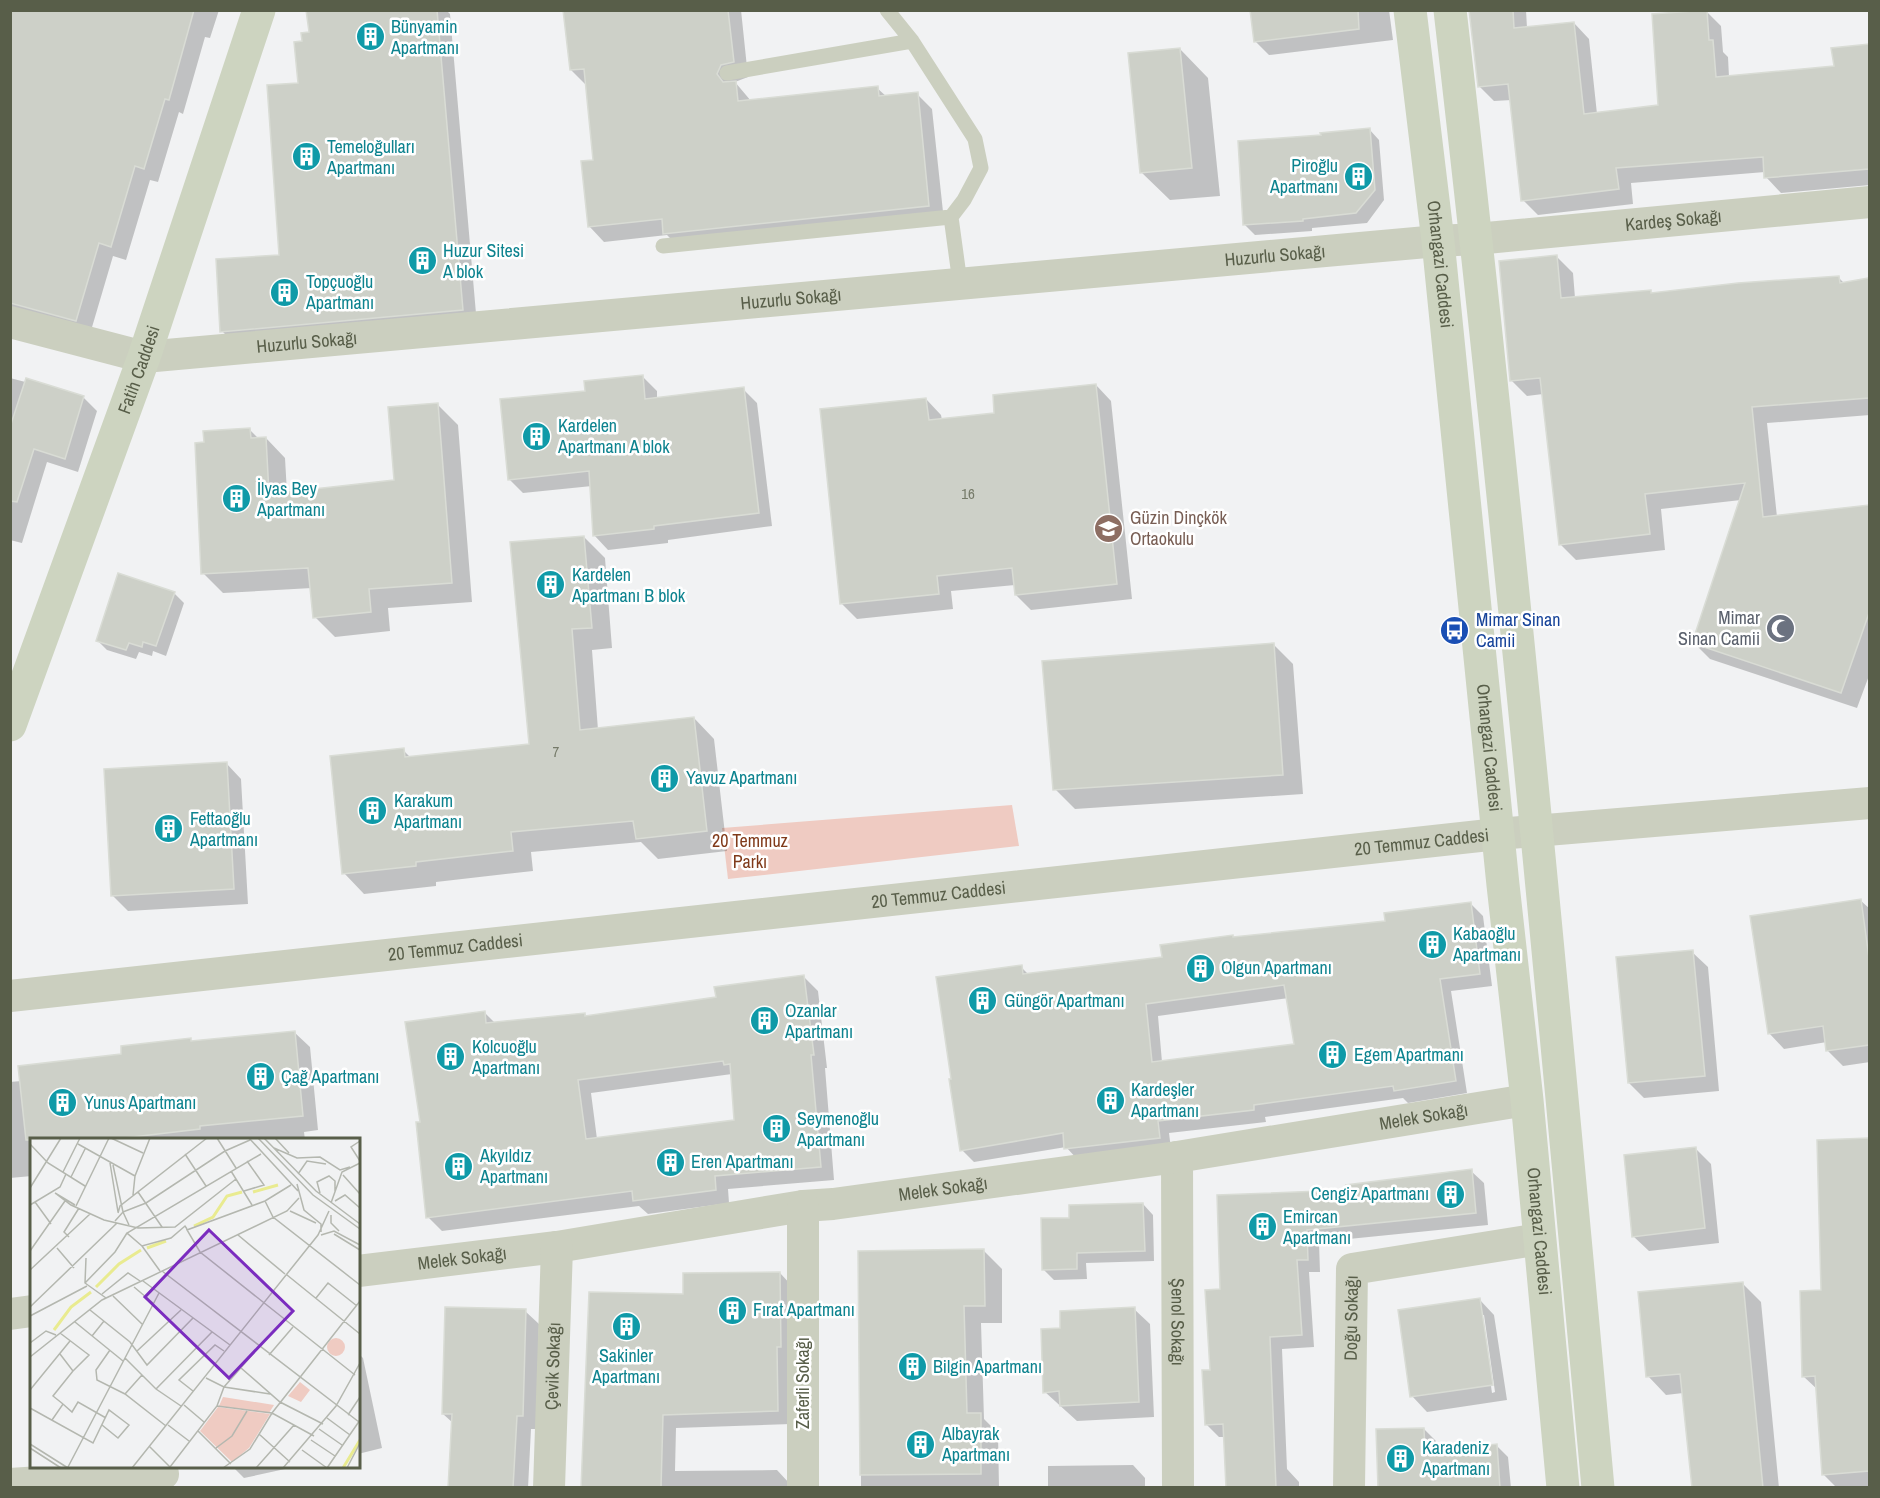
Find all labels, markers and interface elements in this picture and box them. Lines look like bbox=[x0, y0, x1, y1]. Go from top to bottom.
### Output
place label: Bünyamin Apartmanı bbox=[390, 14, 459, 60]
building icon: Bünyamin Apartmanı bbox=[354, 21, 386, 53]
place label: Temeloğulları Apartmanı bbox=[326, 134, 415, 180]
building icon: Temeloğulları Apartmanı bbox=[290, 141, 322, 173]
place label: Piroğlu Apartmanı bbox=[1269, 153, 1338, 199]
building icon: Piroğlu Apartmanı bbox=[1343, 160, 1375, 192]
street label: Orhangazi Caddesi bbox=[1421, 199, 1460, 329]
street label: Kardeş Sokağı bbox=[1624, 203, 1723, 237]
place label: Huzur Sitesi A blok bbox=[442, 238, 524, 284]
street label: Huzurlu Sokağı bbox=[1223, 238, 1326, 272]
building icon: Huzur Sitesi A blok bbox=[406, 245, 438, 277]
place label: Topçuoğlu Apartmanı bbox=[305, 269, 374, 315]
building icon: Topçuoğlu Apartmanı bbox=[269, 276, 301, 308]
street label: Huzurlu Sokağı bbox=[739, 282, 842, 315]
street label: Fatih Caddesi bbox=[111, 322, 166, 417]
street label: Huzurlu Sokağı bbox=[255, 325, 358, 359]
place label: Kardelen Apartmanı A blok bbox=[557, 413, 670, 459]
building icon: Kardelen Apartmanı A blok bbox=[521, 420, 553, 452]
place label: İlyas Bey Apartmanı bbox=[256, 476, 325, 522]
building icon: İlyas Bey Apartmanı bbox=[220, 483, 252, 515]
house number: 16 bbox=[961, 483, 975, 504]
place label: Güzin Dinçkök Ortaokulu bbox=[1130, 505, 1227, 551]
school or university icon: Güzin Dinçkök Ortaokulu bbox=[1093, 512, 1125, 544]
place label: Kardelen Apartmanı B blok bbox=[571, 562, 686, 608]
building icon: Kardelen Apartmanı B blok bbox=[535, 569, 567, 601]
place label: Mimar Sinan Camii bbox=[1678, 605, 1760, 651]
place label: Mimar Sinan Cami̇i bbox=[1476, 607, 1561, 653]
mosque icon: Mimar Sinan Camii bbox=[1765, 612, 1797, 644]
bus stop icon: Mimar Sinan Cami̇i bbox=[1439, 614, 1471, 646]
street label: Orhangazi Caddesi bbox=[1471, 683, 1509, 813]
house number: 7 bbox=[553, 741, 560, 762]
building icon: Yavuz Apartmanı bbox=[649, 762, 681, 794]
place label: Yavuz Apartmanı bbox=[686, 765, 797, 790]
place label: Karakum Apartmanı bbox=[393, 788, 462, 834]
building icon: Karakum Apartmanı bbox=[357, 795, 389, 827]
place label: Fettaoğlu Apartmanı bbox=[189, 806, 258, 852]
building icon: Fettaoğlu Apartmanı bbox=[153, 813, 185, 845]
street label: 20 Temmuz Caddesi bbox=[1353, 822, 1490, 862]
park label: 20 Temmuz Parkı bbox=[712, 828, 788, 874]
street label: 20 Temmuz Caddesi bbox=[870, 875, 1007, 914]
place label: Kabaoğlu Apartmanı bbox=[1452, 921, 1521, 967]
street label: 20 Temmuz Caddesi bbox=[387, 927, 524, 967]
building icon: Kabaoğlu Apartmanı bbox=[1416, 928, 1448, 960]
building icon: Olgun Apartmanı bbox=[1184, 952, 1216, 984]
place label: Olgun Apartmanı bbox=[1221, 955, 1332, 980]
building icon: Güngör Apartmanı bbox=[967, 985, 999, 1017]
place label: Güngör Apartmanı bbox=[1004, 988, 1125, 1013]
place label: Ozanlar Apartmanı bbox=[784, 998, 853, 1044]
building icon: Ozanlar Apartmanı bbox=[748, 1005, 780, 1037]
place label: Kolcuoğlu Apartmanı bbox=[471, 1034, 540, 1080]
building icon: Egem Apartmanı bbox=[1317, 1039, 1349, 1071]
building icon: Kolcuoğlu Apartmanı bbox=[435, 1041, 467, 1073]
place label: Egem Apartmanı bbox=[1354, 1042, 1464, 1067]
building icon: Çağ Apartmanı bbox=[244, 1061, 276, 1093]
place label: Çağ Apartmanı bbox=[281, 1064, 379, 1089]
place label: Kardeşler Apartmanı bbox=[1130, 1077, 1199, 1123]
building icon: Kardeşler Apartmanı bbox=[1094, 1084, 1126, 1116]
building icon: Yunus Apartmanı bbox=[47, 1087, 79, 1119]
place label: Yunus Apartmanı bbox=[84, 1090, 196, 1115]
street label: Melek Sokağı bbox=[1377, 1097, 1470, 1136]
place label: Seymenoğlu Apartmanı bbox=[796, 1106, 879, 1152]
building icon: Seymenoğlu Apartmanı bbox=[760, 1113, 792, 1145]
inset map bbox=[30, 1138, 360, 1468]
place label: Akyıldız Apartmanı bbox=[479, 1143, 548, 1189]
building icon: Eren Apartmanı bbox=[654, 1146, 686, 1178]
place label: Eren Apartmanı bbox=[691, 1149, 794, 1174]
building icon: Akyıldız Apartmanı bbox=[443, 1150, 475, 1182]
street label: Orhangazi Caddesi bbox=[1521, 1166, 1558, 1296]
street label: Melek Sokağı bbox=[897, 1170, 989, 1207]
building icon: Cengiz Apartmanı bbox=[1434, 1178, 1466, 1210]
place label: Cengiz Apartmanı bbox=[1311, 1181, 1429, 1206]
place label: Emircan Apartmanı bbox=[1282, 1204, 1351, 1250]
building icon: Emircan Apartmanı bbox=[1246, 1211, 1278, 1243]
street label: Melek Sokağı bbox=[416, 1240, 508, 1276]
street label: Doğu Sokağı bbox=[1338, 1275, 1364, 1361]
street label: Şenol Sokağı bbox=[1165, 1278, 1191, 1366]
building icon: Fırat Apartmanı bbox=[716, 1294, 748, 1326]
place label: Fırat Apartmanı bbox=[753, 1297, 855, 1322]
building icon: Sakinler Apartmanı bbox=[610, 1311, 642, 1343]
street label: Çevik Sokağı bbox=[539, 1322, 566, 1410]
street label: Zaferli Sokağı bbox=[790, 1337, 815, 1429]
place label: Sakinler Apartmanı bbox=[591, 1343, 660, 1389]
building icon: Bilgin Apartmanı bbox=[896, 1351, 928, 1383]
place label: Bilgin Apartmanı bbox=[933, 1354, 1042, 1379]
place label: Albayrak Apartmanı bbox=[941, 1421, 1010, 1467]
building icon: Albayrak Apartmanı bbox=[905, 1428, 937, 1460]
place label: Karadeniz Apartmanı bbox=[1421, 1435, 1490, 1481]
building icon: Karadeniz Apartmanı bbox=[1385, 1442, 1417, 1474]

